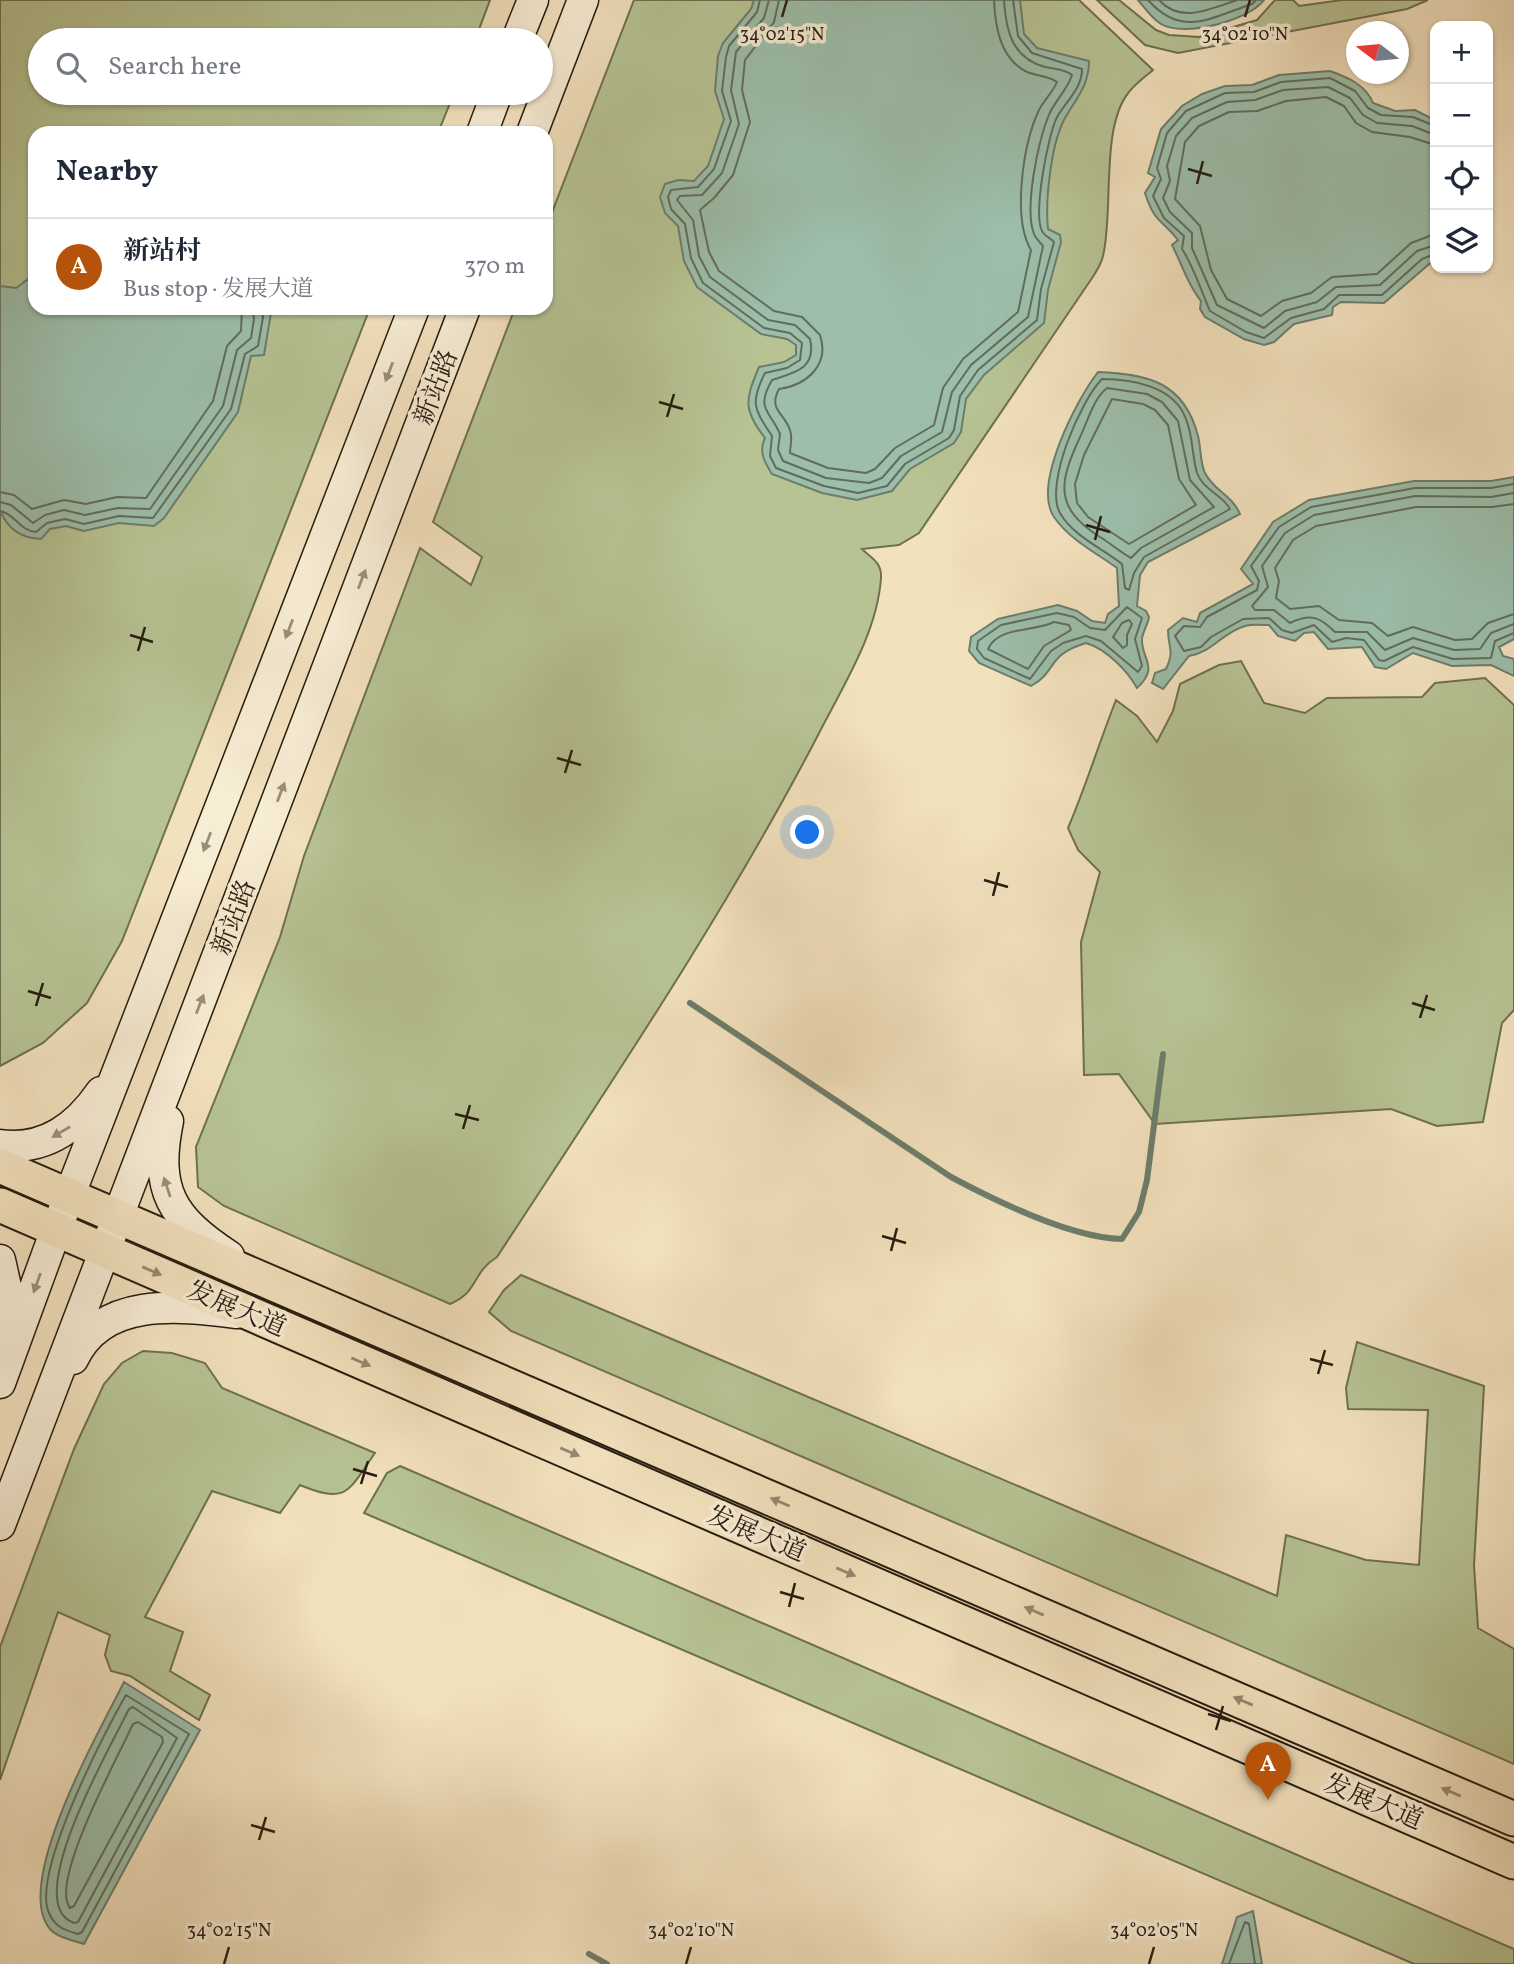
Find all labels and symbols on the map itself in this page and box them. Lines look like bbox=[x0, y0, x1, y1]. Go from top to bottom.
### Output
north arrow bbox=[1346, 21, 1409, 84]
text: 34°02'15"N bbox=[740, 23, 824, 48]
text: 34°02'10"N bbox=[1202, 23, 1288, 48]
street label: 新站路 bbox=[406, 345, 468, 431]
one-way arrow bbox=[383, 361, 394, 382]
one-way arrow bbox=[357, 568, 368, 589]
one-way arrow bbox=[283, 619, 294, 640]
one-way arrow bbox=[276, 781, 287, 802]
your location bbox=[790, 815, 824, 849]
one-way arrow bbox=[201, 831, 212, 852]
street label: 新站路 bbox=[204, 875, 266, 961]
one-way arrow bbox=[194, 994, 205, 1015]
one-way arrow bbox=[52, 1126, 71, 1138]
one-way arrow bbox=[161, 1177, 171, 1198]
one-way arrow bbox=[142, 1266, 163, 1277]
one-way arrow bbox=[31, 1272, 42, 1293]
street label: 发展大道 bbox=[181, 1273, 291, 1347]
one-way arrow bbox=[351, 1356, 371, 1368]
one-way arrow bbox=[560, 1446, 580, 1458]
one-way arrow bbox=[769, 1496, 790, 1507]
street label: 发展大道 bbox=[701, 1498, 811, 1572]
one-way arrow bbox=[836, 1566, 856, 1578]
one-way arrow bbox=[1024, 1605, 1044, 1617]
one-way arrow bbox=[1232, 1695, 1253, 1706]
pin: A bbox=[1245, 1742, 1291, 1800]
street label: 发展大道 bbox=[1318, 1766, 1428, 1840]
one-way arrow bbox=[1441, 1786, 1462, 1797]
text: 34°02'15"N bbox=[187, 1919, 271, 1944]
text: 34°02'10"N bbox=[648, 1919, 734, 1944]
text: 34°02'05"N bbox=[1110, 1919, 1198, 1944]

